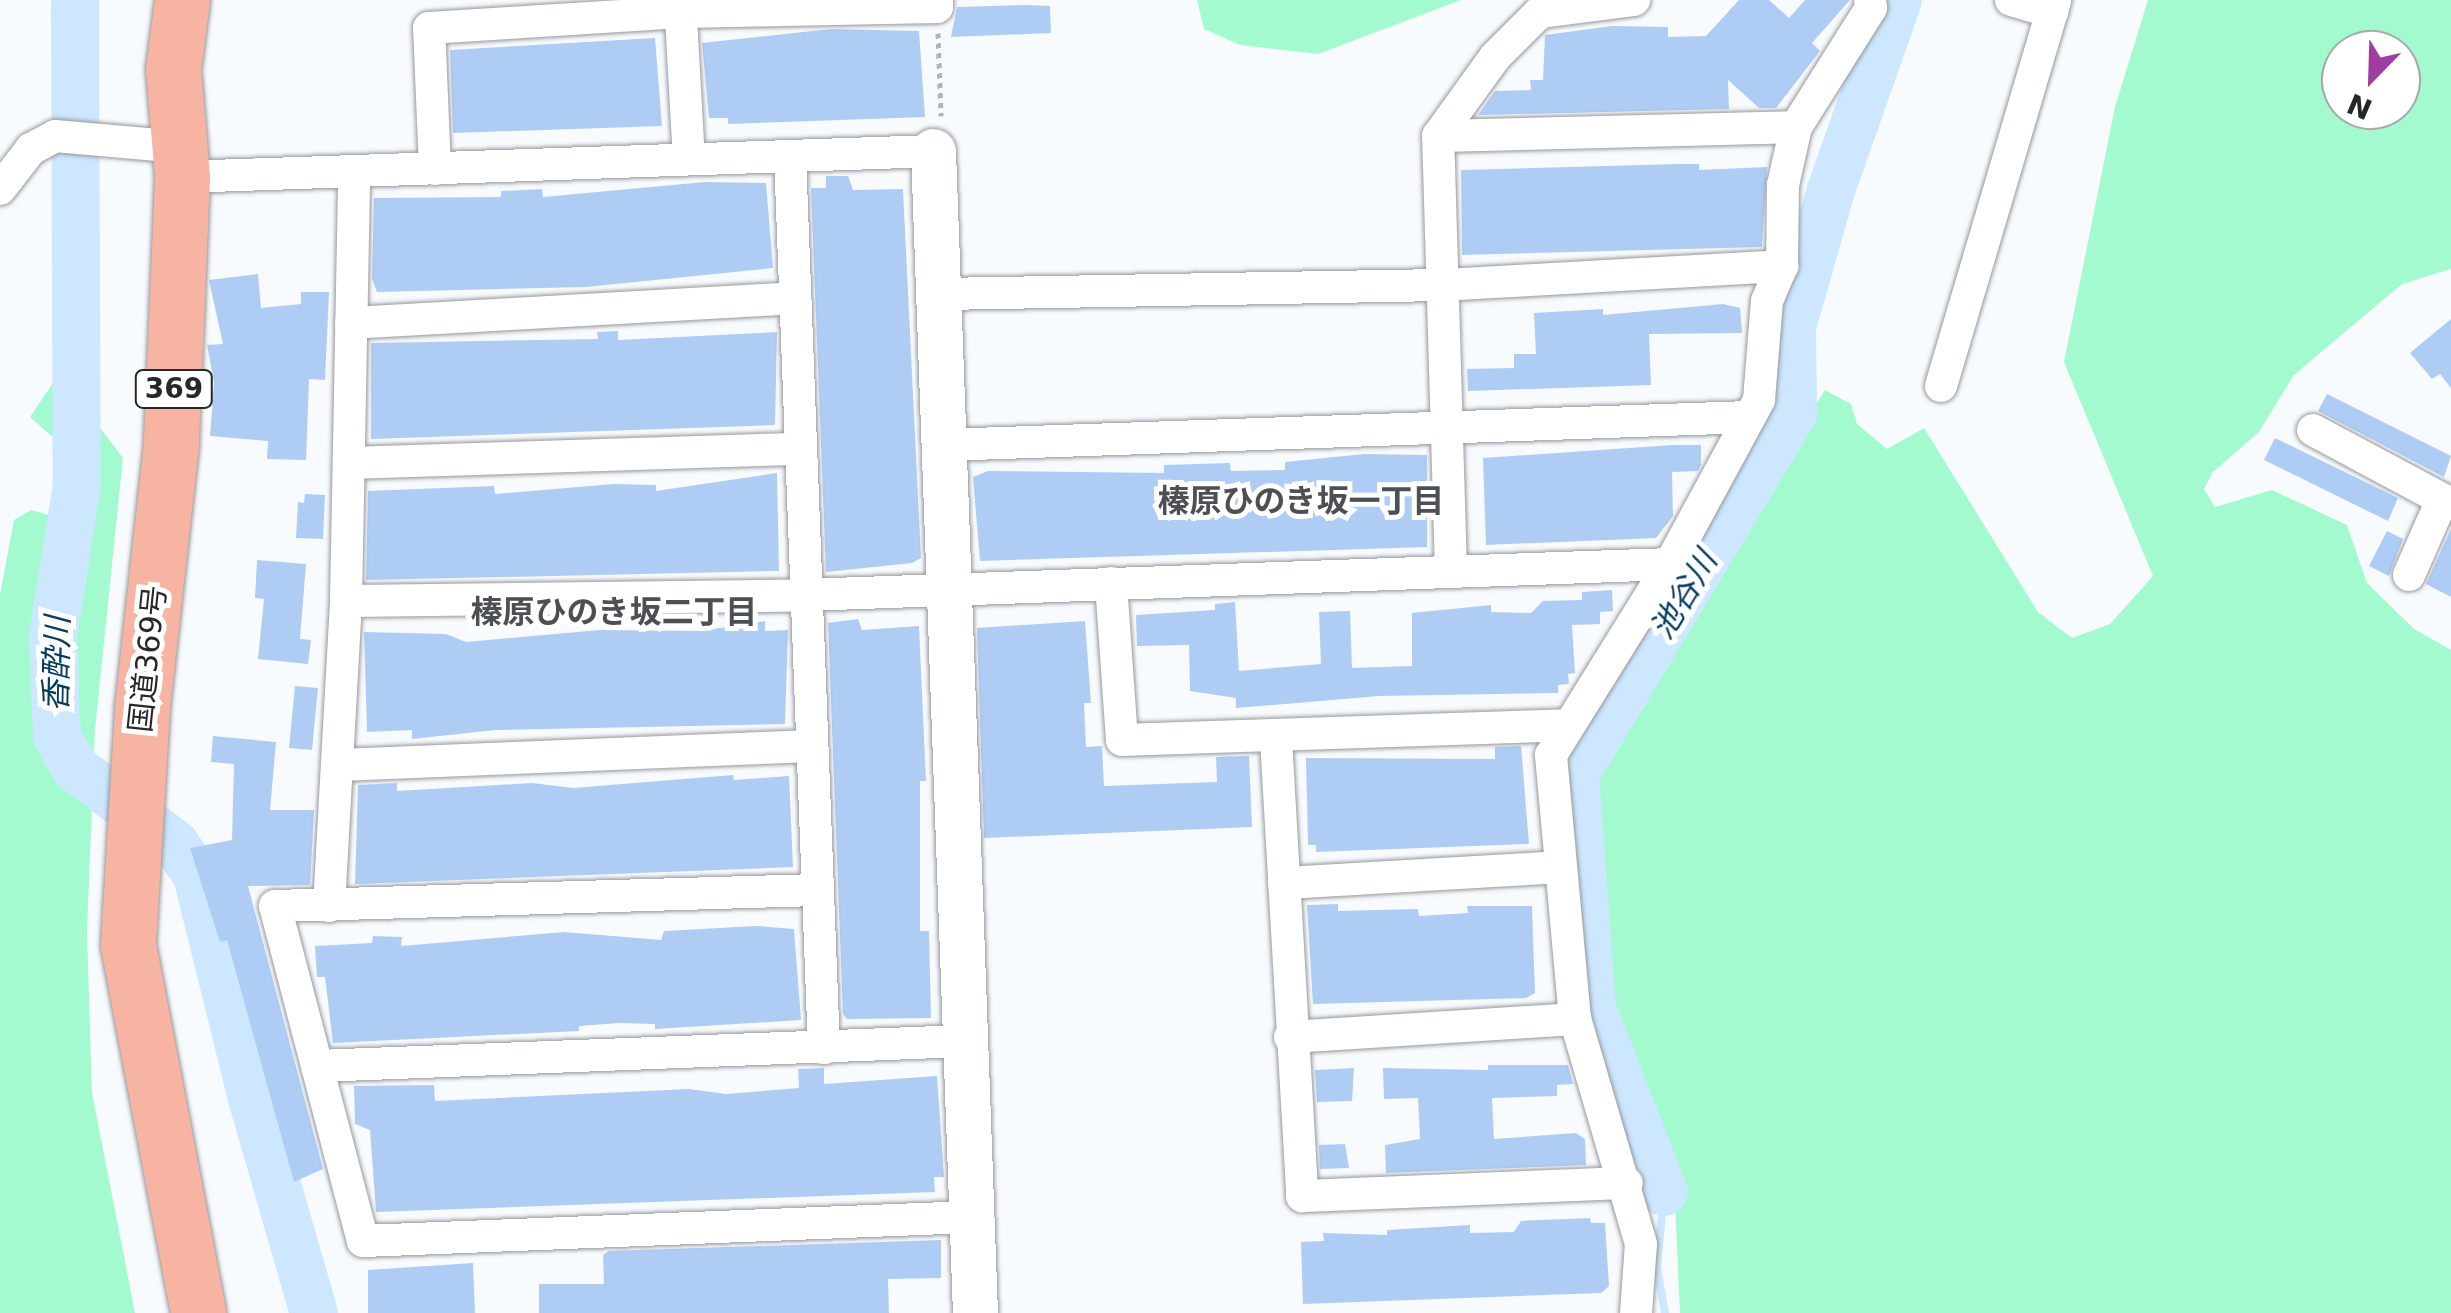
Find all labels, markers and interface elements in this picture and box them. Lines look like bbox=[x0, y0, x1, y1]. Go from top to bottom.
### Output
north arrow bbox=[2321, 30, 2421, 130]
text: N bbox=[2343, 86, 2377, 126]
road number: 369 bbox=[134, 366, 214, 412]
district label: 榛原ひのき坂一丁目 bbox=[1157, 482, 1445, 520]
water label: 池谷川 bbox=[1643, 544, 1725, 646]
street label: 国道369号 bbox=[122, 584, 174, 734]
district label: 榛原ひのき坂二丁目 bbox=[470, 593, 758, 631]
water label: 香酔川 bbox=[37, 616, 77, 712]

